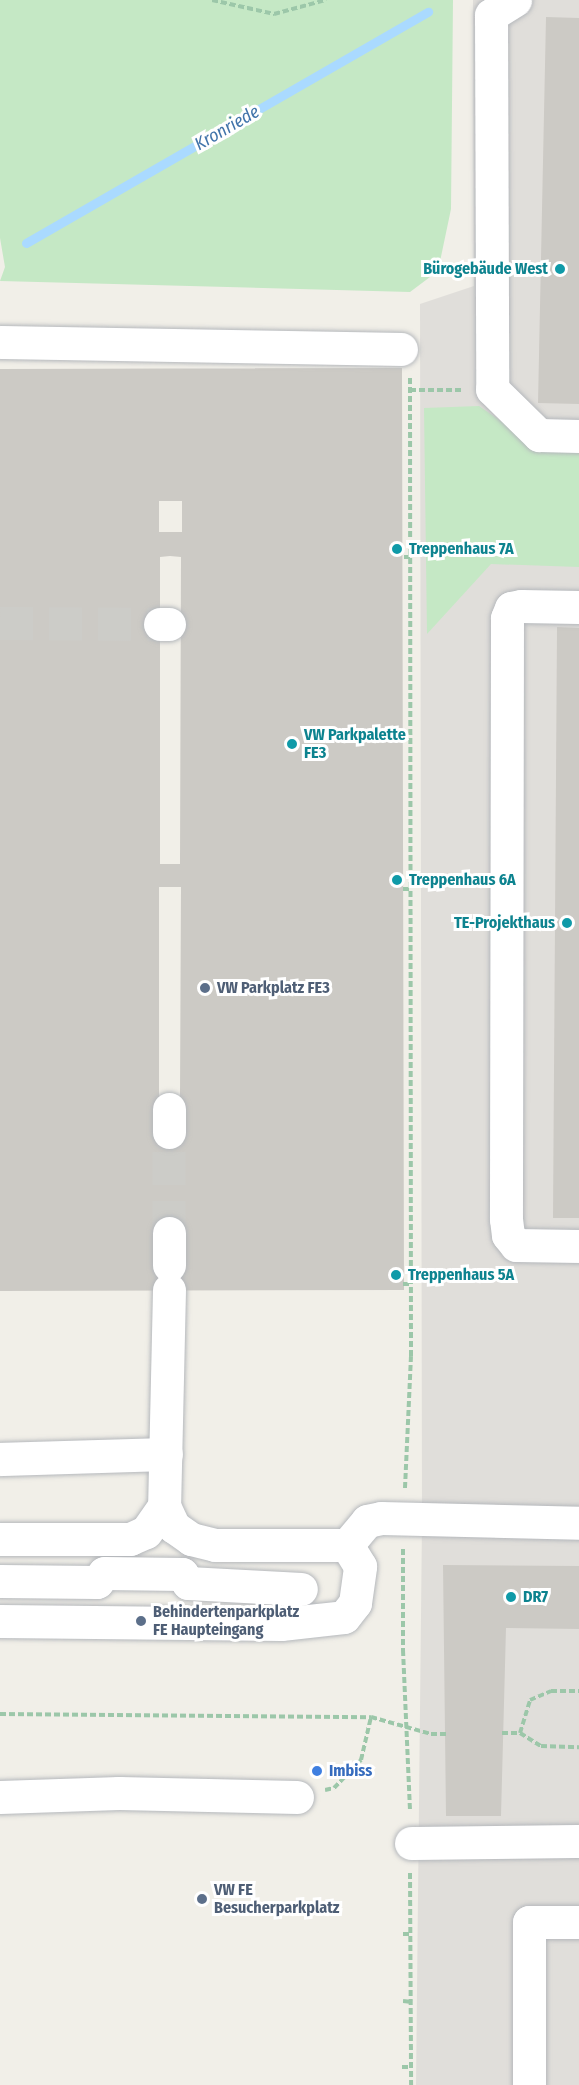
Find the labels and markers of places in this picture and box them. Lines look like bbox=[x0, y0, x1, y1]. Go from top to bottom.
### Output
place label: Bürogebäude West bbox=[423, 259, 548, 279]
marker: Bürogebäude West bbox=[553, 262, 567, 276]
place label: Treppenhaus 7A bbox=[409, 539, 514, 559]
marker: Treppenhaus 7A bbox=[390, 542, 404, 556]
place label: VW Parkpalette FE3 bbox=[304, 725, 406, 763]
marker: VW Parkpalette FE3 bbox=[285, 737, 299, 751]
place label: Treppenhaus 6A bbox=[409, 870, 516, 890]
marker: Treppenhaus 6A bbox=[390, 873, 404, 887]
place label: TE-Projekthaus bbox=[454, 913, 555, 933]
marker: TE-Projekthaus bbox=[560, 916, 574, 930]
place label: VW Parkplatz FE3 bbox=[217, 978, 330, 998]
marker: VW Parkplatz FE3 bbox=[198, 981, 212, 995]
place label: Treppenhaus 5A bbox=[408, 1265, 514, 1285]
marker: Treppenhaus 5A bbox=[389, 1268, 403, 1282]
place label: DR7 bbox=[523, 1587, 548, 1607]
marker: DR7 bbox=[504, 1590, 518, 1604]
place label: Behindertenparkplatz FE Haupteingang bbox=[153, 1602, 299, 1640]
marker: Behindertenparkplatz FE Haupteingang bbox=[134, 1614, 148, 1628]
place label: Imbiss bbox=[329, 1761, 372, 1781]
marker: Imbiss bbox=[310, 1764, 324, 1778]
place label: VW FE Besucherparkplatz bbox=[214, 1880, 339, 1918]
marker: VW FE Besucherparkplatz bbox=[195, 1892, 209, 1906]

